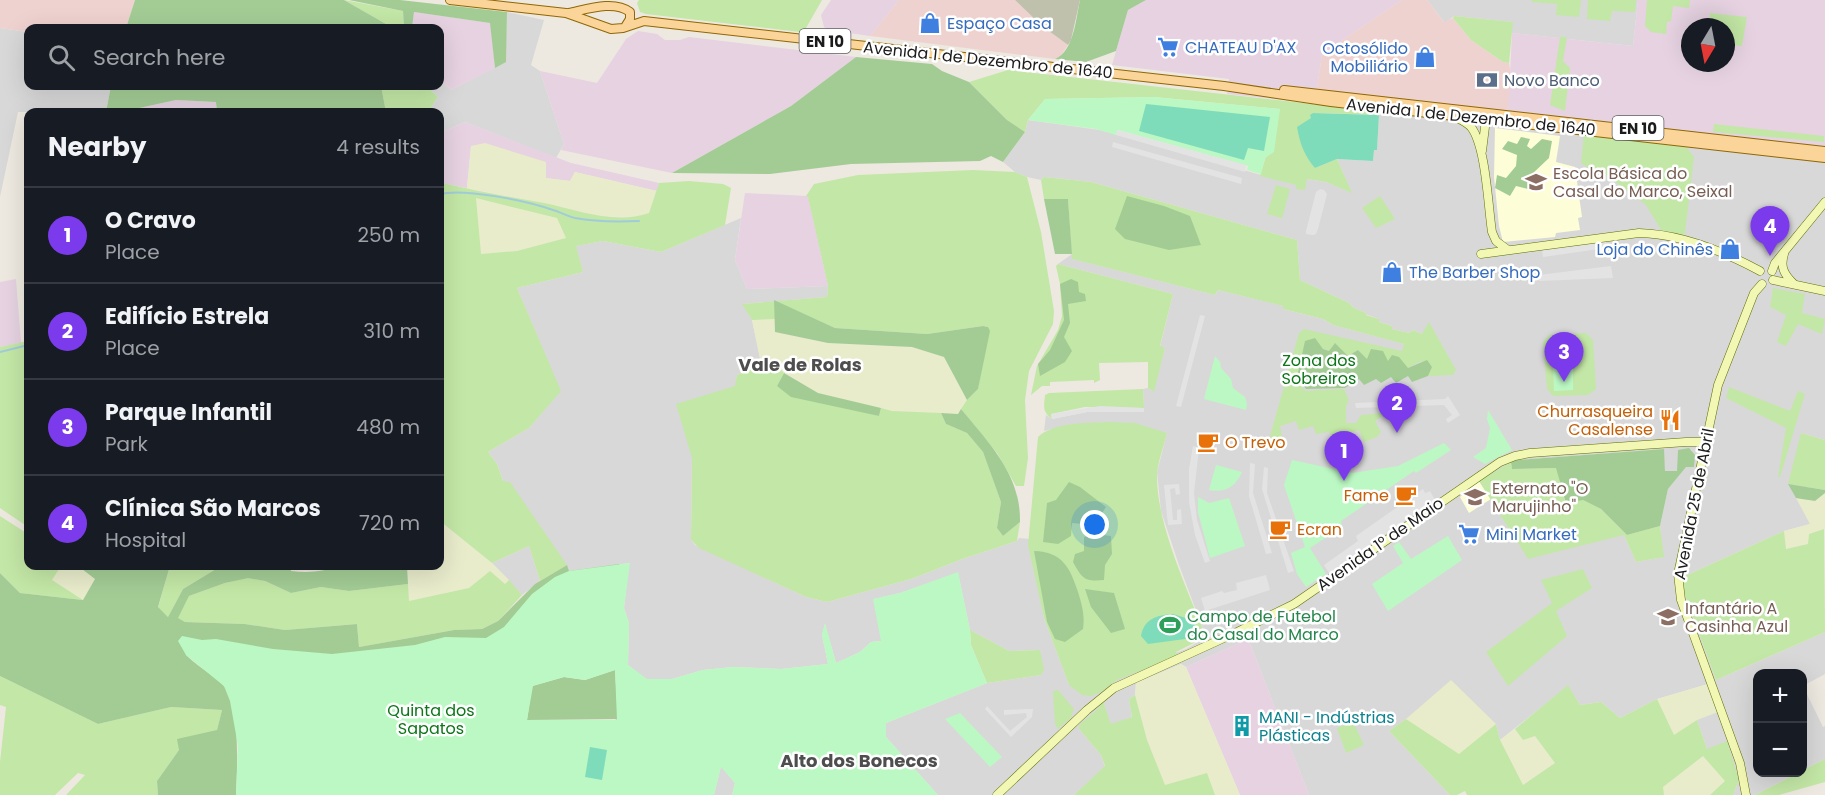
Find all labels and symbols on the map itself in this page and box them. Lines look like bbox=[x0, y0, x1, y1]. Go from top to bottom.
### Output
shop icon: Espaço Casa bbox=[918, 11, 942, 35]
place label: Espaço Casa bbox=[947, 12, 1052, 35]
north arrow bbox=[1681, 18, 1735, 72]
road number: EN 10 bbox=[800, 29, 850, 53]
street label: Avenida 1 de Dezembro de 1640 bbox=[862, 35, 1114, 85]
supermarket icon: CHATEAU D'AX bbox=[1156, 35, 1180, 59]
place label: CHATEAU D'AX bbox=[1185, 36, 1297, 59]
place label: Octosólido Mobiliário bbox=[1322, 37, 1408, 78]
shop icon: Octosólido Mobiliário bbox=[1413, 45, 1437, 69]
bank icon: Novo Banco bbox=[1475, 68, 1499, 92]
place label: Novo Banco bbox=[1504, 69, 1600, 92]
street label: Avenida 1 de Dezembro de 1640 bbox=[1345, 92, 1597, 142]
road number: EN 10 bbox=[1612, 116, 1664, 140]
place label: Escola Básica do Casal do Marco, Seixal bbox=[1553, 162, 1733, 203]
school or university icon: Escola Básica do Casal do Marco, Seixal bbox=[1524, 170, 1548, 194]
pin: 4 bbox=[1750, 206, 1790, 256]
shop icon: Loja do Chinês bbox=[1718, 237, 1742, 261]
place label: Loja do Chinês bbox=[1596, 238, 1713, 261]
shop icon: The Barber Shop bbox=[1380, 260, 1404, 284]
place label: The Barber Shop bbox=[1409, 261, 1541, 284]
pin: 3 bbox=[1544, 332, 1584, 382]
park label: Zona dos Sobreiros bbox=[1282, 349, 1356, 390]
district label: Vale de Rolas bbox=[738, 352, 862, 377]
pin: 2 bbox=[1378, 384, 1416, 433]
place label: Churrasqueira Casalense bbox=[1537, 400, 1653, 441]
restaurant icon: Churrasqueira Casalense bbox=[1658, 408, 1682, 432]
street label: Avenida 25 de Abril bbox=[1668, 426, 1720, 582]
cafe icon: O Trevo bbox=[1196, 430, 1220, 454]
place label: O Trevo bbox=[1225, 431, 1286, 454]
pin: 1 bbox=[1324, 432, 1364, 481]
place label: Externato "O Marujinho" bbox=[1492, 477, 1588, 518]
cafe icon: Fame bbox=[1394, 483, 1418, 507]
place label: Fame bbox=[1344, 484, 1389, 507]
school or university icon: Externato "O Marujinho" bbox=[1463, 485, 1487, 509]
street label: Avenida 1º de Maio bbox=[1312, 492, 1448, 596]
your location bbox=[1080, 510, 1109, 539]
cafe icon: Ecran bbox=[1268, 517, 1292, 541]
place label: Ecran bbox=[1297, 518, 1342, 541]
supermarket icon: Mini Market bbox=[1457, 522, 1481, 546]
place label: Mini Market bbox=[1486, 523, 1577, 546]
place label: Infantário A Casinha Azul bbox=[1685, 597, 1788, 638]
place label: Campo de Futebol do Casal do Marco bbox=[1187, 605, 1339, 646]
school or university icon: Infantário A Casinha Azul bbox=[1656, 605, 1680, 629]
sports icon: Campo de Futebol do Casal do Marco bbox=[1158, 613, 1182, 637]
park label: Quinta dos Sapatos bbox=[387, 699, 475, 740]
place label: MANI - Indústrias Plásticas bbox=[1259, 706, 1395, 747]
building icon: MANI - Indústrias Plásticas bbox=[1230, 714, 1254, 738]
district label: Alto dos Bonecos bbox=[780, 748, 938, 773]

